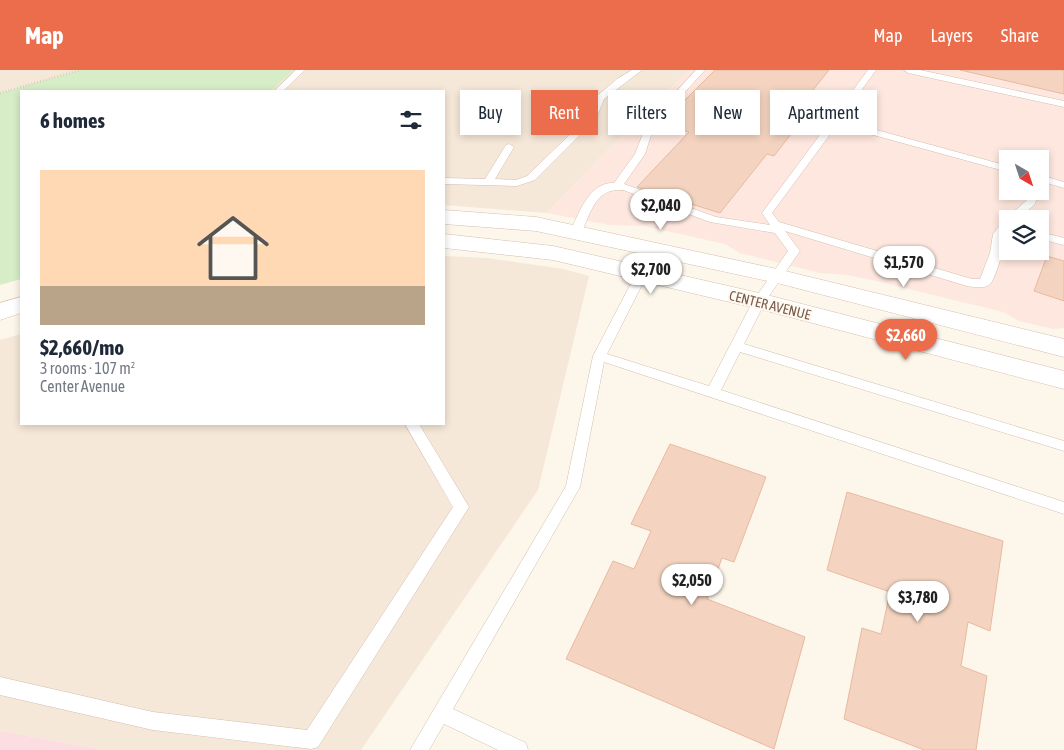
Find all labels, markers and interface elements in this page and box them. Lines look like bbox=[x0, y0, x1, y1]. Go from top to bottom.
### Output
text: Map bbox=[25, 22, 64, 49]
text: Map bbox=[873, 25, 902, 46]
text: Layers bbox=[930, 25, 973, 46]
text: Share bbox=[1001, 25, 1039, 46]
chip: Buy bbox=[460, 90, 521, 135]
chip: Rent bbox=[531, 90, 598, 135]
chip: Filters bbox=[608, 90, 685, 135]
chip: New bbox=[695, 90, 760, 135]
chip: Apartment bbox=[770, 90, 877, 135]
icon: filters bbox=[397, 106, 425, 134]
text: 6 homes bbox=[40, 108, 105, 132]
north arrow bbox=[999, 150, 1049, 200]
map controls bbox=[999, 150, 1049, 260]
pin: $2,040 bbox=[620, 189, 702, 231]
text: $2,040 bbox=[641, 196, 681, 214]
icon: home bbox=[188, 203, 278, 293]
button: layers bbox=[999, 210, 1049, 260]
pin: $1,570 bbox=[863, 246, 945, 288]
pin: $2,700 bbox=[610, 252, 692, 295]
text: $1,570 bbox=[884, 253, 924, 271]
text: $2,700 bbox=[631, 260, 671, 278]
street label: CENTER AVENUE bbox=[728, 287, 812, 323]
pin: $2,660 bbox=[865, 318, 947, 361]
text: $2,660 bbox=[886, 326, 926, 344]
text: $2,660/mo bbox=[40, 335, 124, 359]
text: 3 rooms · 107 m² bbox=[40, 359, 135, 377]
text: Center Avenue bbox=[40, 377, 125, 395]
pin: $2,050 bbox=[651, 564, 733, 606]
text: $2,050 bbox=[672, 571, 712, 589]
pin: $3,780 bbox=[877, 580, 959, 623]
text: $3,780 bbox=[898, 588, 938, 606]

